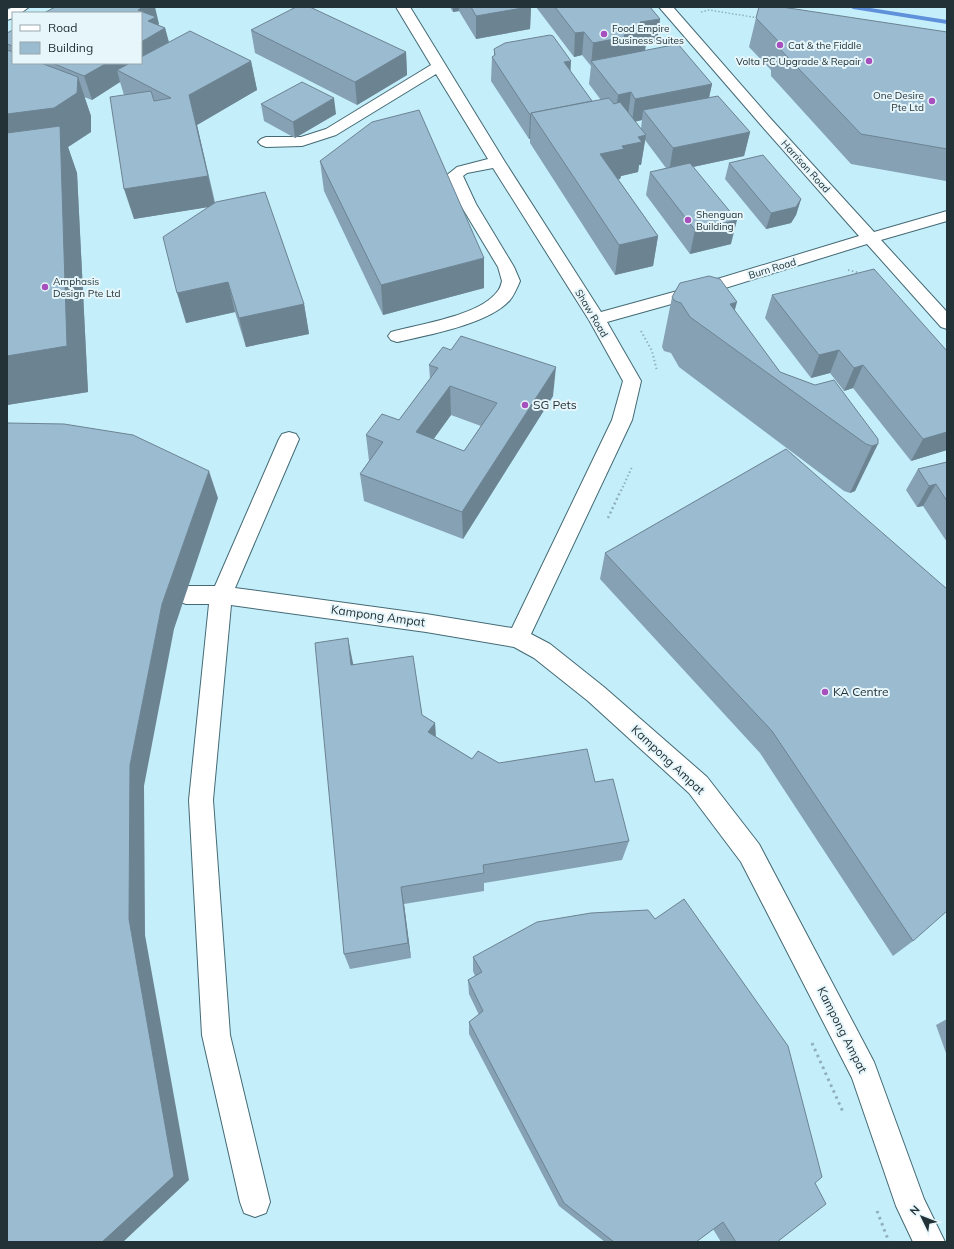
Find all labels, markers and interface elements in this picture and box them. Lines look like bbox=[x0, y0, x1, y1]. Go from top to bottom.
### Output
legend bbox=[12, 12, 142, 64]
text: Road bbox=[48, 20, 77, 35]
place label: Food Empire Business Suites bbox=[612, 22, 684, 47]
marker: Food Empire Business Suites bbox=[599, 29, 609, 39]
place label: Cat & the Fiddle bbox=[788, 39, 861, 52]
text: Building bbox=[48, 40, 93, 55]
marker: Cat & the Fiddle bbox=[775, 40, 785, 50]
place label: Volta PC Upgrade & Repair bbox=[736, 55, 861, 68]
marker: Volta PC Upgrade & Repair bbox=[864, 56, 874, 66]
place label: One Desire Pte Ltd bbox=[873, 89, 924, 114]
marker: One Desire Pte Ltd bbox=[927, 96, 937, 106]
street label: Harrison Road bbox=[778, 137, 833, 196]
place label: Shenguan Building bbox=[696, 208, 743, 233]
marker: Shenguan Building bbox=[683, 215, 693, 225]
street label: Burn Road bbox=[747, 255, 798, 282]
place label: Amphasis Design Pte Ltd bbox=[53, 275, 121, 300]
marker: Amphasis Design Pte Ltd bbox=[40, 282, 50, 292]
street label: Shaw Road bbox=[572, 287, 611, 340]
place label: SG Pets bbox=[533, 397, 577, 412]
marker: SG Pets bbox=[520, 400, 530, 410]
street label: Kampong Ampat bbox=[330, 601, 426, 630]
place label: KA Centre bbox=[833, 684, 889, 699]
marker: KA Centre bbox=[820, 687, 830, 697]
street label: Kampong Ampat bbox=[629, 722, 708, 797]
street label: Kampong Ampat bbox=[814, 984, 871, 1075]
north arrow bbox=[902, 1197, 942, 1237]
text: N bbox=[907, 1202, 923, 1218]

